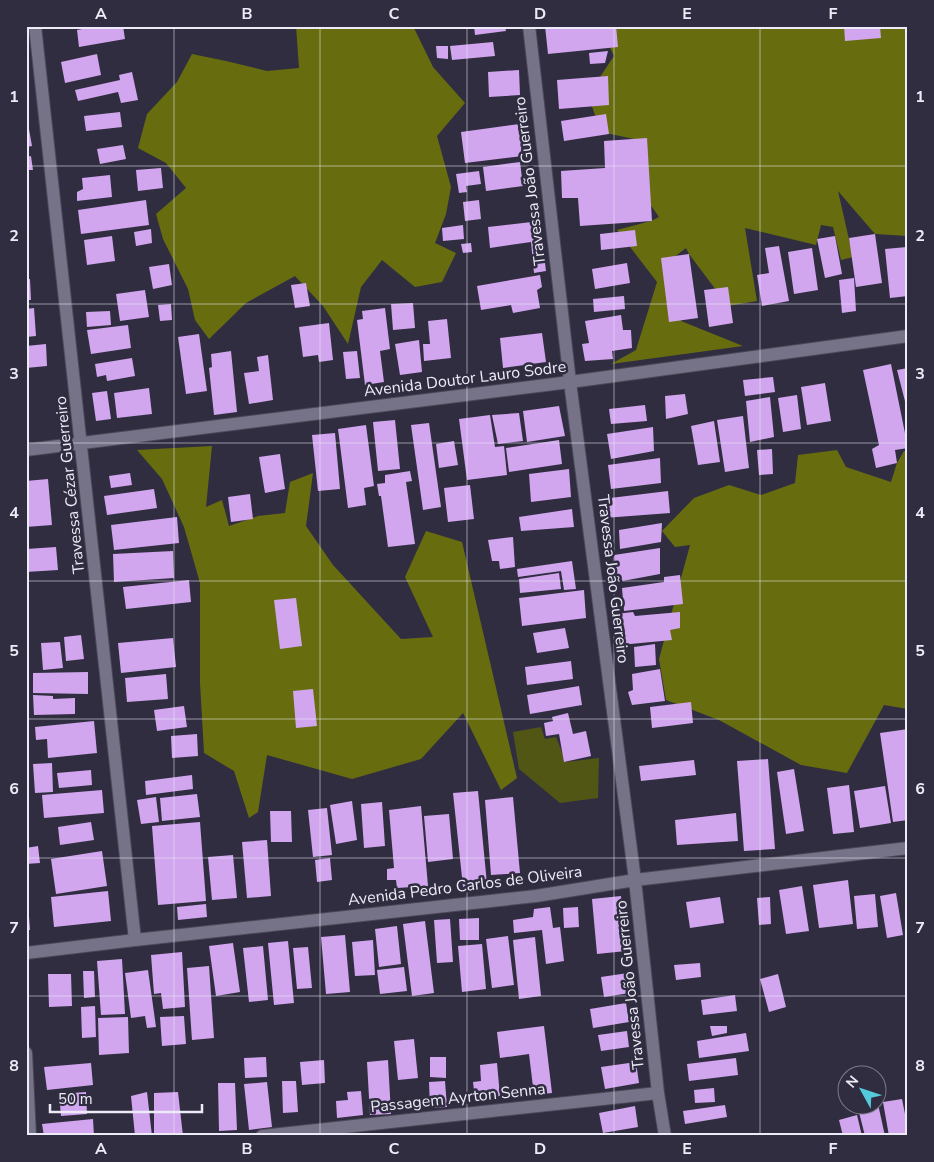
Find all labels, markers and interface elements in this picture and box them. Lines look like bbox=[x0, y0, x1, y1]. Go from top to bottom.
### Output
text: A bbox=[95, 3, 107, 25]
text: B bbox=[241, 3, 253, 25]
text: C bbox=[389, 3, 400, 25]
text: D bbox=[534, 3, 546, 25]
text: E bbox=[682, 3, 692, 25]
text: F bbox=[829, 3, 838, 25]
text: 1 bbox=[9, 86, 19, 108]
text: 1 bbox=[915, 86, 925, 108]
street label: Travessa João Guerreiro bbox=[509, 95, 551, 267]
text: 2 bbox=[9, 225, 19, 247]
text: 2 bbox=[915, 225, 925, 247]
street label: Avenida Doutor Lauro Sodre bbox=[363, 356, 567, 402]
text: 3 bbox=[9, 363, 19, 385]
text: 3 bbox=[915, 363, 925, 385]
street label: Travessa Cézar Guerreiro bbox=[50, 395, 90, 575]
street label: Travessa João Guerreiro bbox=[592, 493, 634, 665]
text: 4 bbox=[9, 502, 19, 524]
text: 4 bbox=[915, 502, 925, 524]
text: 5 bbox=[9, 640, 19, 662]
text: 5 bbox=[915, 640, 925, 662]
text: 6 bbox=[9, 778, 19, 800]
text: 6 bbox=[915, 778, 925, 800]
street label: Avenida Pedro Carlos de Oliveira bbox=[347, 861, 583, 911]
street label: Travessa João Guerreiro bbox=[610, 899, 650, 1071]
text: 7 bbox=[9, 917, 19, 939]
text: 7 bbox=[915, 917, 925, 939]
text: 8 bbox=[9, 1055, 19, 1077]
text: 8 bbox=[915, 1055, 925, 1077]
north arrow bbox=[836, 1064, 886, 1114]
text: N bbox=[842, 1072, 863, 1092]
street label: Passagem Ayrton Senna bbox=[369, 1078, 547, 1118]
scale bar bbox=[50, 1082, 202, 1114]
text: 50 m bbox=[58, 1089, 93, 1109]
text: A bbox=[95, 1138, 107, 1160]
text: B bbox=[241, 1138, 253, 1160]
text: C bbox=[389, 1138, 400, 1160]
text: D bbox=[534, 1138, 546, 1160]
text: E bbox=[682, 1138, 692, 1160]
text: F bbox=[829, 1138, 838, 1160]

